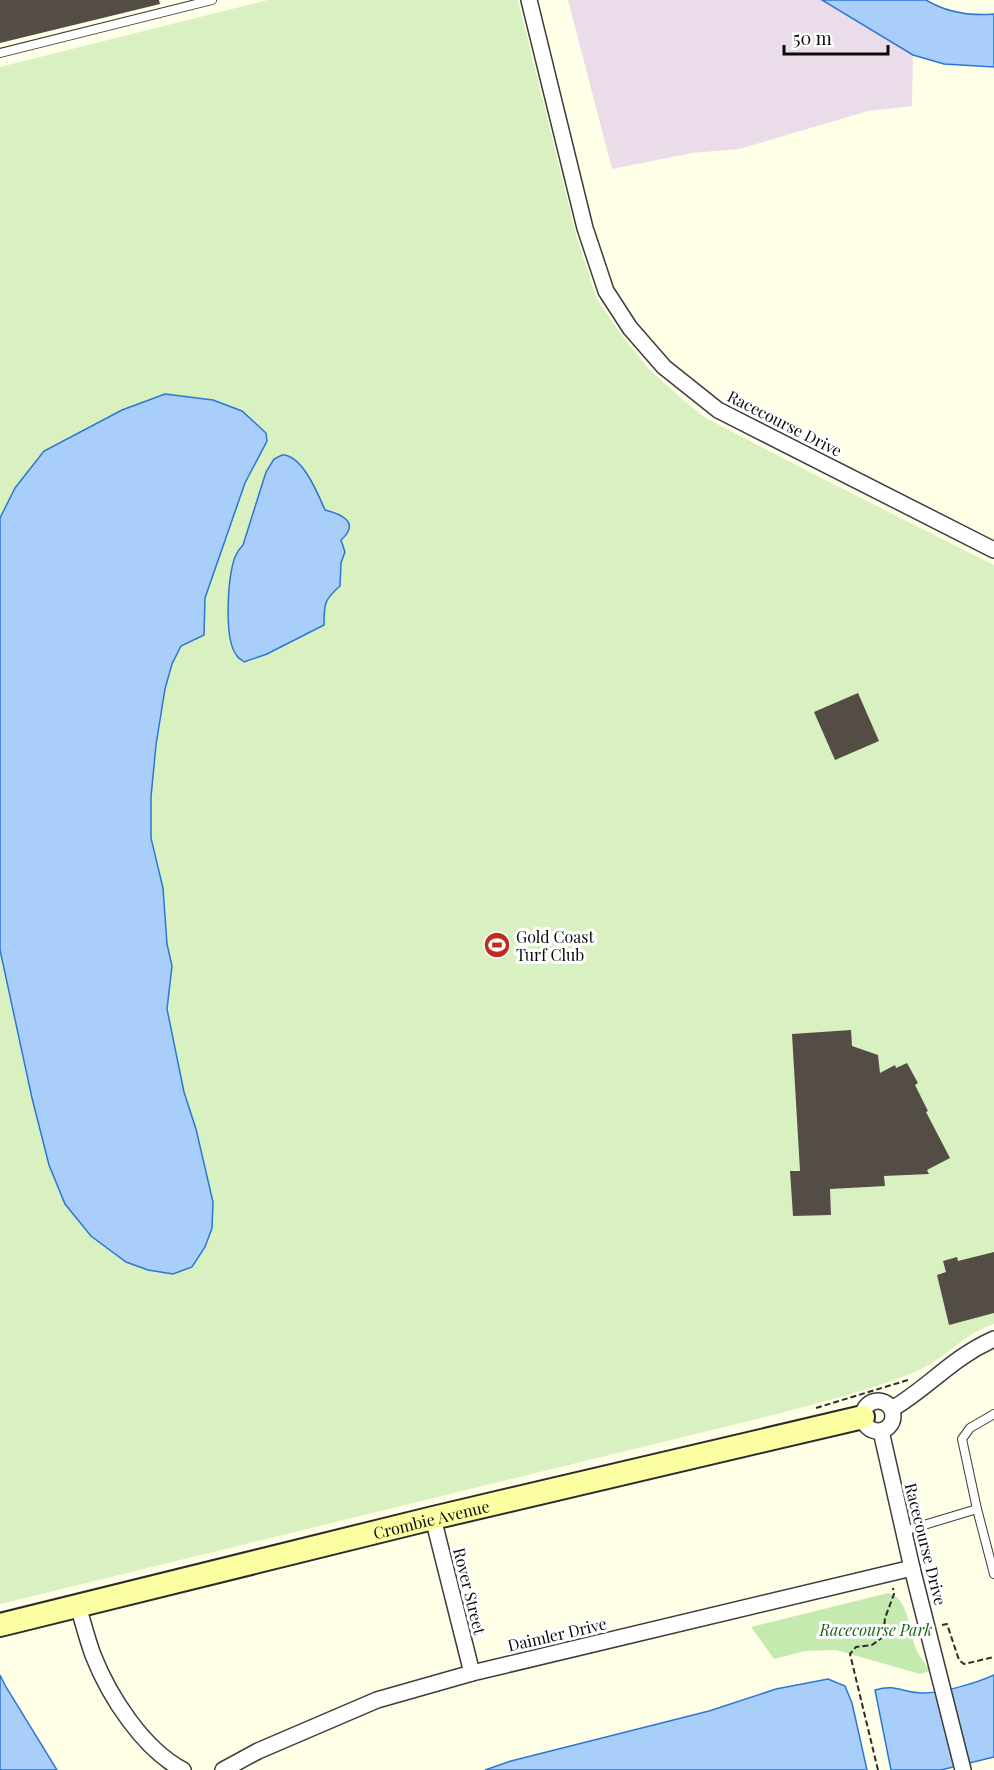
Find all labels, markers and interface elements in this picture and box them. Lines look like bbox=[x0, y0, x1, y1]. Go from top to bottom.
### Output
scale bar bbox=[784, 18, 888, 56]
text: 50 m bbox=[793, 26, 832, 50]
street label: Racecourse Drive bbox=[724, 385, 846, 461]
place label: Gold Coast Turf Club bbox=[516, 926, 594, 965]
sports icon: Gold Coast Turf Club bbox=[482, 930, 512, 960]
street label: Racecourse Drive bbox=[901, 1481, 951, 1607]
street label: Crombie Avenue bbox=[371, 1495, 491, 1543]
street label: Rover Street bbox=[449, 1546, 491, 1637]
street label: Daimler Drive bbox=[506, 1612, 608, 1656]
park label: Racecourse Park bbox=[818, 1619, 933, 1640]

